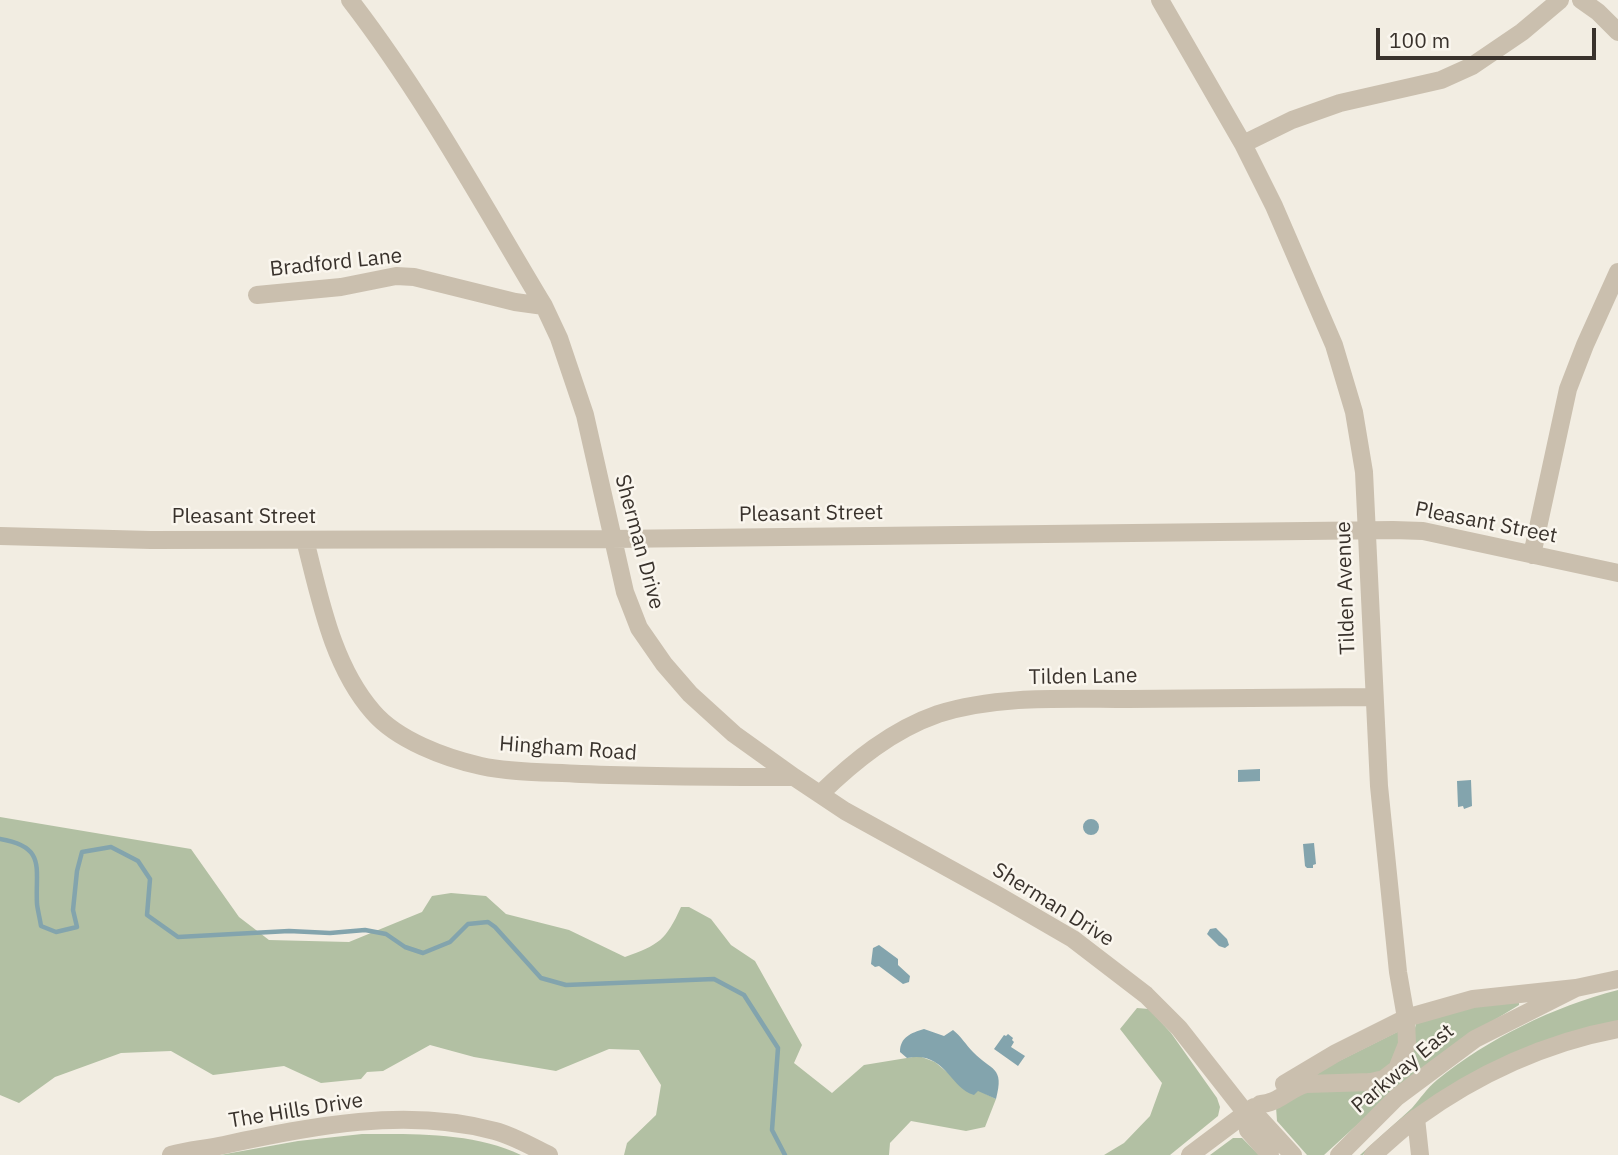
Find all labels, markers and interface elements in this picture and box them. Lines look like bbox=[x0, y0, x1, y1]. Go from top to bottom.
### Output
scale bar bbox=[1380, 14, 1600, 58]
text: 100 m bbox=[1389, 26, 1450, 54]
street label: Bradford Lane bbox=[268, 244, 404, 282]
street label: Sherman Drive bbox=[609, 472, 669, 612]
street label: Pleasant Street bbox=[1413, 497, 1559, 549]
street label: Pleasant Street bbox=[739, 500, 883, 528]
street label: Pleasant Street bbox=[172, 504, 316, 530]
street label: Tilden Avenue bbox=[1331, 521, 1361, 655]
street label: Tilden Lane bbox=[1028, 663, 1138, 691]
street label: Hingham Road bbox=[498, 732, 638, 766]
street label: Sherman Drive bbox=[988, 858, 1118, 952]
street label: Parkway East bbox=[1347, 1019, 1459, 1119]
street label: The Hills Drive bbox=[227, 1088, 365, 1134]

